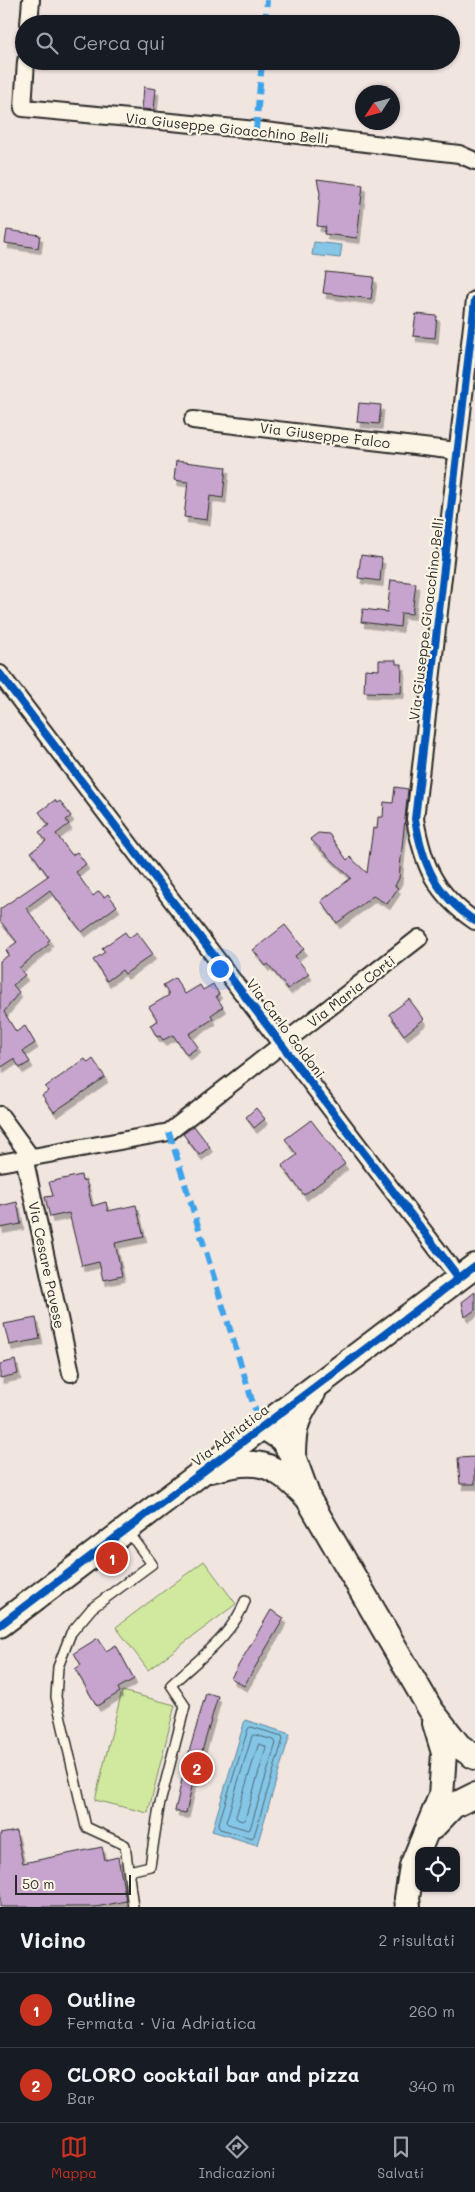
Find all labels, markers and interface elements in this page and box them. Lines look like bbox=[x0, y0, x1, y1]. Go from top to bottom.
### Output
search box bbox=[15, 15, 460, 70]
icon: search bbox=[33, 29, 61, 57]
text: Cerca qui bbox=[73, 30, 165, 55]
north arrow bbox=[355, 85, 400, 130]
street label: Via Giuseppe Gioacchino Belli bbox=[124, 108, 330, 148]
street label: Via Giuseppe Falco bbox=[259, 418, 391, 452]
street label: Via Giuseppe Gioacchino Belli bbox=[404, 516, 448, 722]
street label: Via Maria Corti bbox=[303, 951, 399, 1031]
your location bbox=[207, 956, 233, 982]
street label: Via Carlo Goldoni bbox=[242, 974, 330, 1082]
street label: Via Cesare Pavese bbox=[24, 1200, 70, 1330]
street label: Via Adriatica bbox=[187, 1400, 273, 1470]
pin: 1 bbox=[96, 1539, 128, 1577]
pin: 2 bbox=[181, 1749, 213, 1787]
map controls bbox=[415, 1847, 460, 1892]
button: locate bbox=[415, 1847, 460, 1892]
scale bar bbox=[15, 1872, 131, 1895]
text: 50 m bbox=[22, 1874, 54, 1893]
text: Vicino bbox=[20, 1926, 85, 1953]
text: 2 risultati bbox=[379, 1929, 455, 1950]
text: Outline bbox=[67, 1987, 136, 2012]
text: 1 bbox=[32, 2000, 40, 2021]
text: 260 m bbox=[409, 2000, 455, 2021]
text: Fermata · Via Adriatica bbox=[67, 2012, 257, 2033]
text: CLORO cocktail bar and pizza bbox=[67, 2062, 359, 2087]
text: 2 bbox=[32, 2075, 40, 2096]
text: 340 m bbox=[408, 2075, 455, 2096]
text: Bar bbox=[67, 2087, 95, 2108]
tab: Mappa bbox=[51, 2133, 97, 2182]
tab: Indicazioni bbox=[199, 2133, 275, 2182]
tab: Salvati bbox=[377, 2133, 424, 2182]

